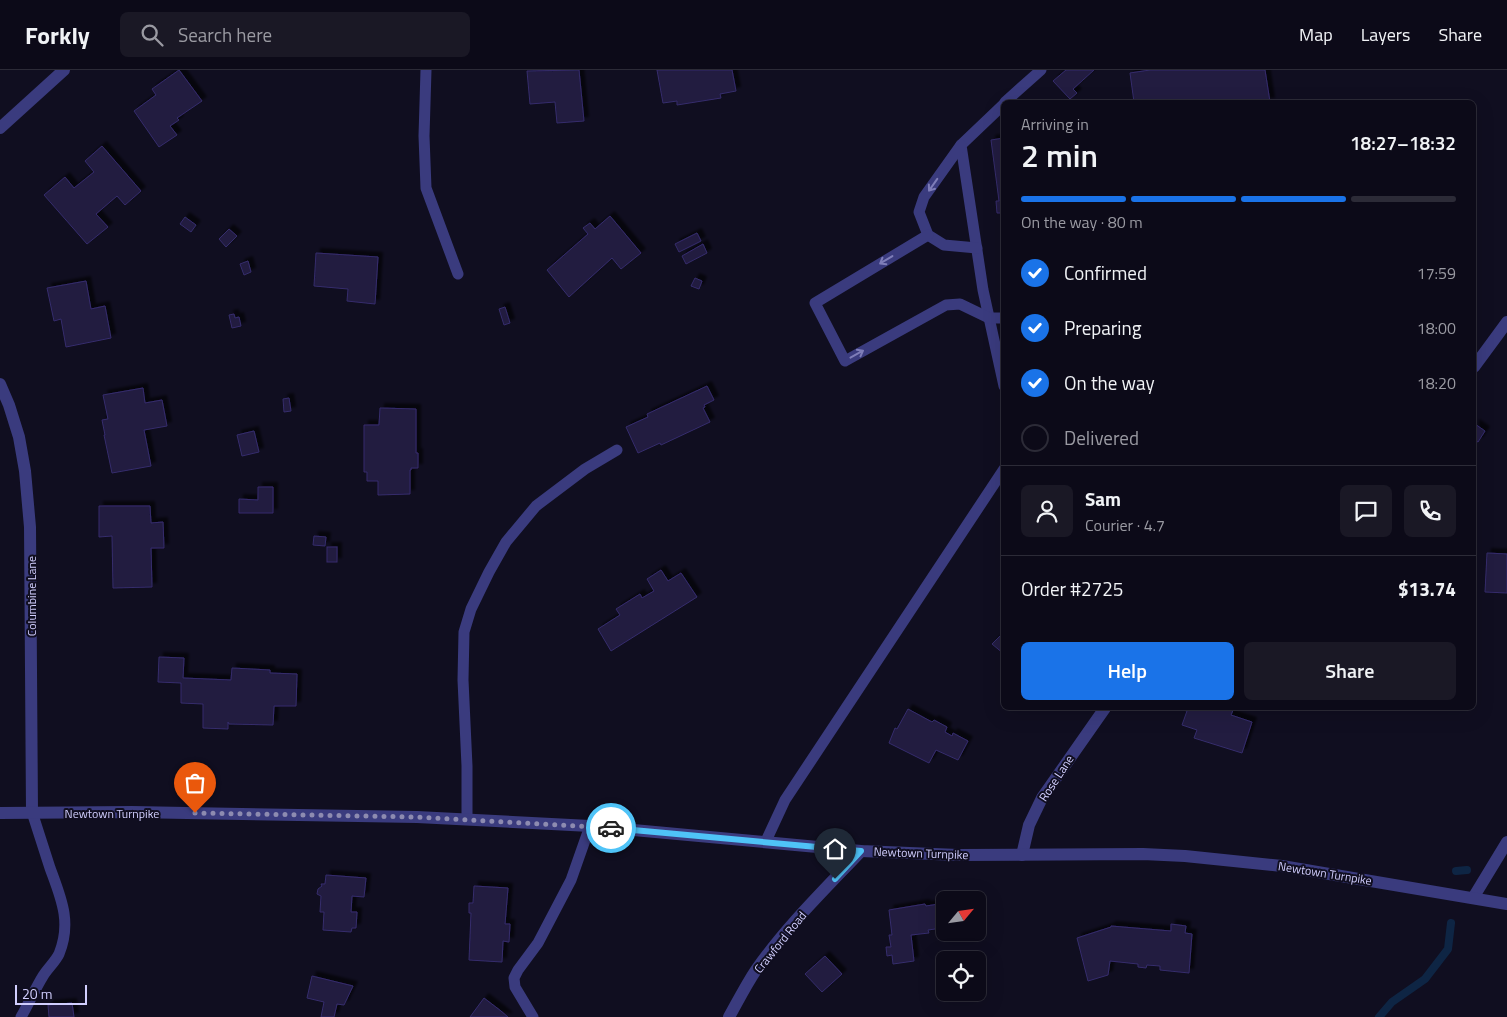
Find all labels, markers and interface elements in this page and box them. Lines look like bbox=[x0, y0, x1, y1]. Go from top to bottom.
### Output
search box bbox=[120, 12, 470, 57]
text: Forkly bbox=[25, 17, 90, 53]
text: Search here bbox=[178, 20, 272, 49]
icon: search bbox=[138, 21, 166, 49]
text: Map bbox=[1299, 21, 1333, 48]
text: Layers bbox=[1361, 21, 1410, 48]
text: Share bbox=[1438, 21, 1482, 48]
text: Arriving in bbox=[1021, 112, 1089, 136]
text: 18:27–18:32 bbox=[1350, 128, 1456, 157]
text: 2 min bbox=[1021, 131, 1098, 179]
one-way arrow bbox=[928, 178, 938, 192]
text: On the way · 80 m bbox=[1021, 210, 1143, 234]
one-way arrow bbox=[879, 256, 893, 266]
text: Confirmed bbox=[1064, 258, 1147, 287]
icon: check bbox=[1021, 259, 1049, 287]
text: 17:59 bbox=[1417, 261, 1456, 285]
text: Preparing bbox=[1064, 313, 1141, 342]
icon: check bbox=[1021, 314, 1049, 342]
text: 18:00 bbox=[1417, 316, 1456, 340]
one-way arrow bbox=[849, 349, 864, 358]
text: On the way bbox=[1064, 368, 1155, 397]
icon: check bbox=[1021, 369, 1049, 397]
text: 18:20 bbox=[1417, 371, 1456, 395]
text: Delivered bbox=[1064, 423, 1139, 452]
text: Sam bbox=[1085, 484, 1121, 513]
button: person bbox=[1021, 485, 1073, 537]
button: chat bbox=[1340, 485, 1392, 537]
button: phone bbox=[1404, 485, 1456, 537]
text: Courier · 4.7 bbox=[1085, 513, 1165, 537]
street label: Columbine Lane bbox=[22, 556, 41, 636]
text: Order #2725 bbox=[1021, 574, 1123, 603]
text: $13.74 bbox=[1398, 574, 1456, 603]
button: Help bbox=[1021, 642, 1234, 700]
button: Share bbox=[1244, 642, 1456, 700]
street label: Rose Lane bbox=[1034, 751, 1078, 805]
pin bbox=[174, 762, 216, 813]
icon: bag bbox=[181, 769, 209, 797]
courier bbox=[586, 803, 636, 853]
street label: Newtown Turnpike bbox=[65, 804, 159, 823]
icon: car bbox=[597, 814, 625, 842]
pin bbox=[814, 828, 856, 879]
icon: home bbox=[821, 835, 849, 863]
street label: Newtown Turnpike bbox=[873, 842, 969, 864]
street label: Newtown Turnpike bbox=[1277, 856, 1373, 890]
north arrow bbox=[936, 891, 986, 941]
map controls bbox=[936, 891, 986, 1001]
street label: Crawford Road bbox=[749, 907, 811, 977]
button: locate bbox=[936, 951, 986, 1001]
scale bar bbox=[15, 982, 88, 1005]
text: 20 m bbox=[22, 983, 52, 1004]

